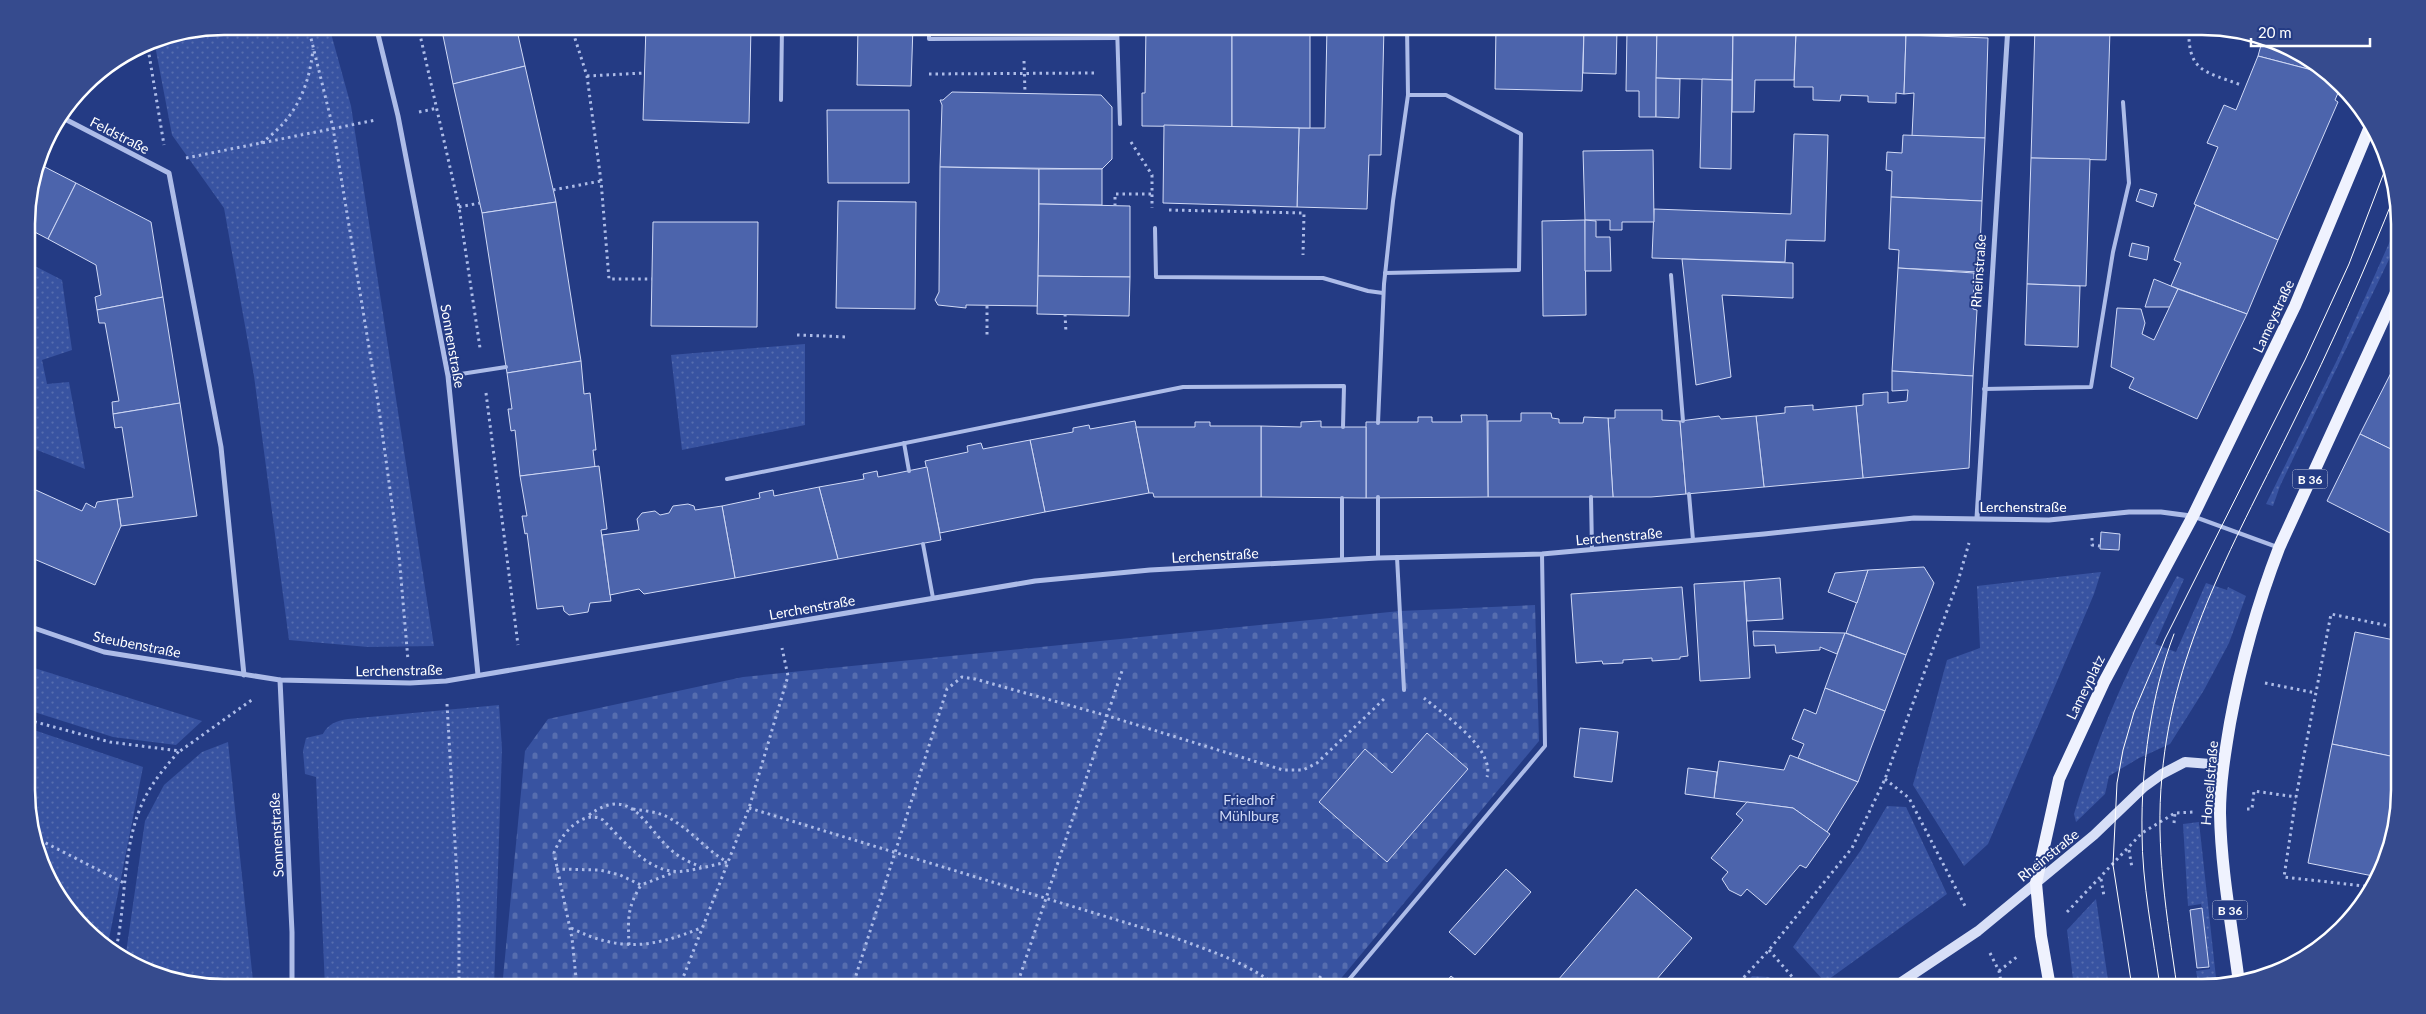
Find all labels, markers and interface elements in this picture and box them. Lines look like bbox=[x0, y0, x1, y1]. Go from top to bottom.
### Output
scale bar bbox=[2251, 15, 2370, 47]
text: 20 m bbox=[2258, 23, 2292, 41]
street label: Feldstraße bbox=[87, 113, 153, 157]
street label: Rheinstraße bbox=[1967, 234, 1989, 308]
street label: Lameystraße bbox=[2249, 277, 2297, 355]
street label: Sonnenstraße bbox=[437, 303, 469, 389]
road number: B 36 bbox=[2292, 469, 2328, 488]
street label: Lerchenstraße bbox=[1979, 498, 2067, 515]
street label: Lerchenstraße bbox=[1575, 524, 1663, 548]
street label: Lerchenstraße bbox=[1171, 544, 1259, 566]
street label: Lerchenstraße bbox=[768, 591, 856, 623]
street label: Steubenstraße bbox=[92, 627, 182, 661]
street label: Lameyplatz bbox=[2062, 652, 2108, 722]
street label: Lerchenstraße bbox=[355, 661, 443, 679]
street label: Honsellstraße bbox=[2197, 740, 2221, 826]
park label: Friedhof Mühlburg bbox=[1219, 791, 1279, 824]
street label: Sonnenstraße bbox=[265, 792, 287, 878]
street label: Rheinstraße bbox=[2014, 825, 2082, 885]
road number: B 36 bbox=[2212, 900, 2248, 920]

